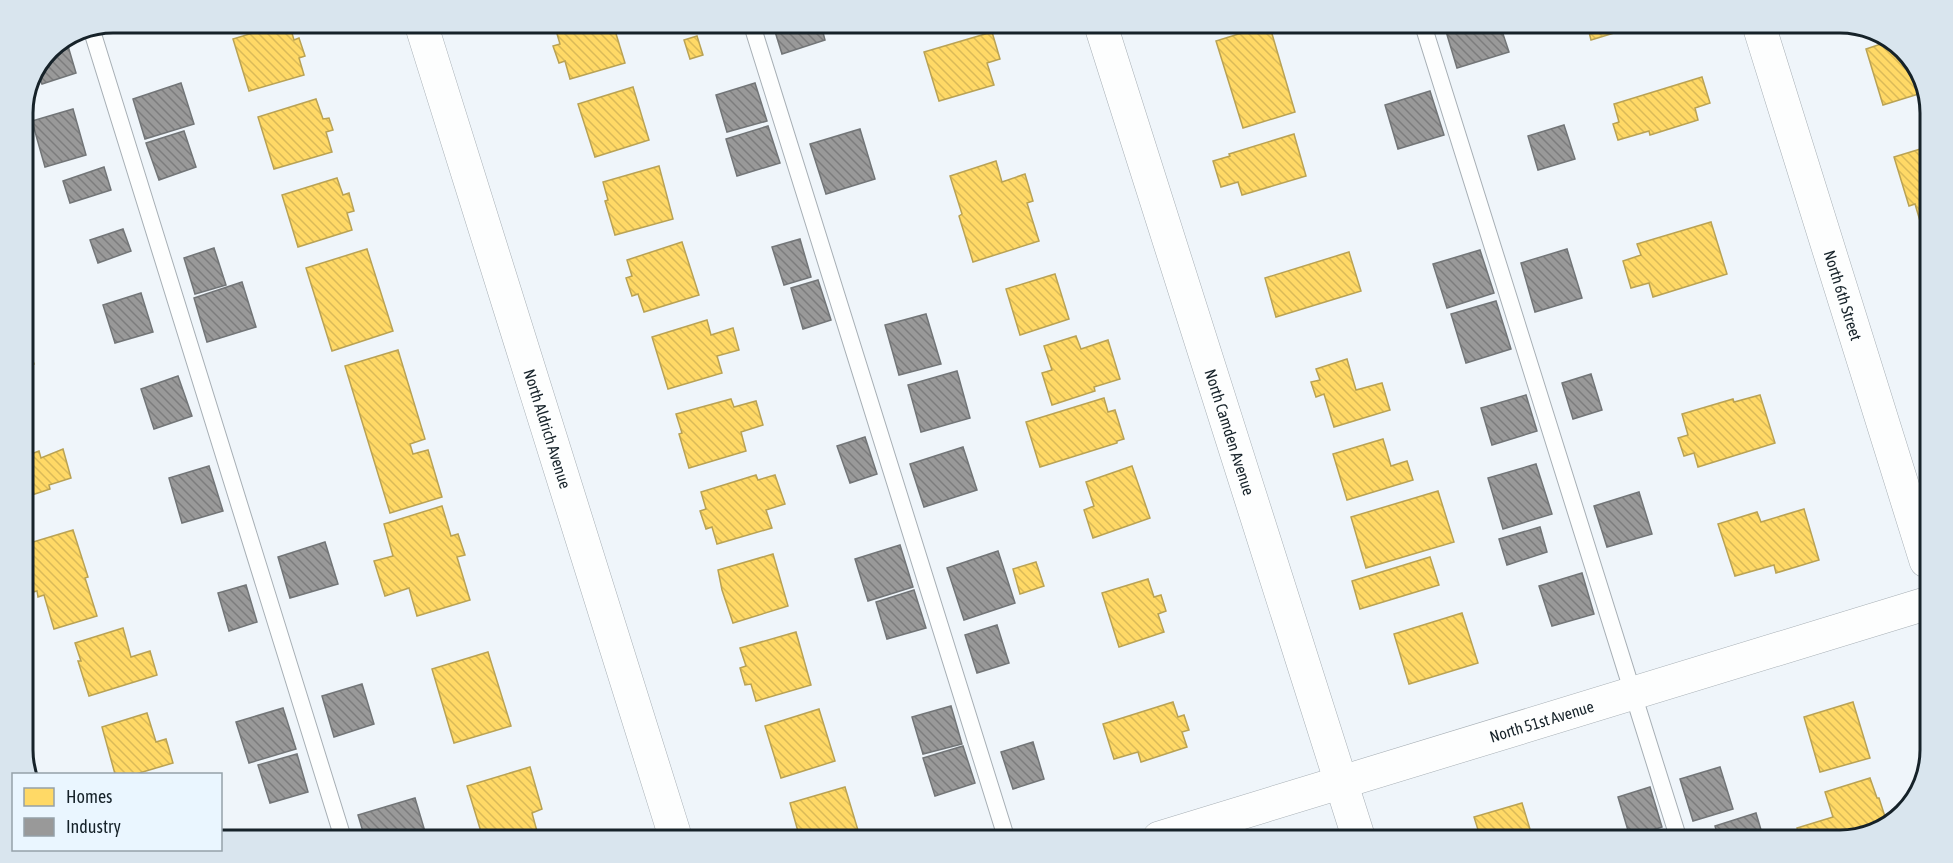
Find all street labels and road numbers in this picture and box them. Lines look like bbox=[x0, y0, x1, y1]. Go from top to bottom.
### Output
street label: North 6th Street bbox=[1821, 248, 1866, 343]
street label: North Aldrich Avenue bbox=[520, 367, 575, 491]
street label: North Camden Avenue bbox=[1201, 367, 1258, 497]
street label: North 51st Avenue bbox=[1487, 697, 1596, 746]

